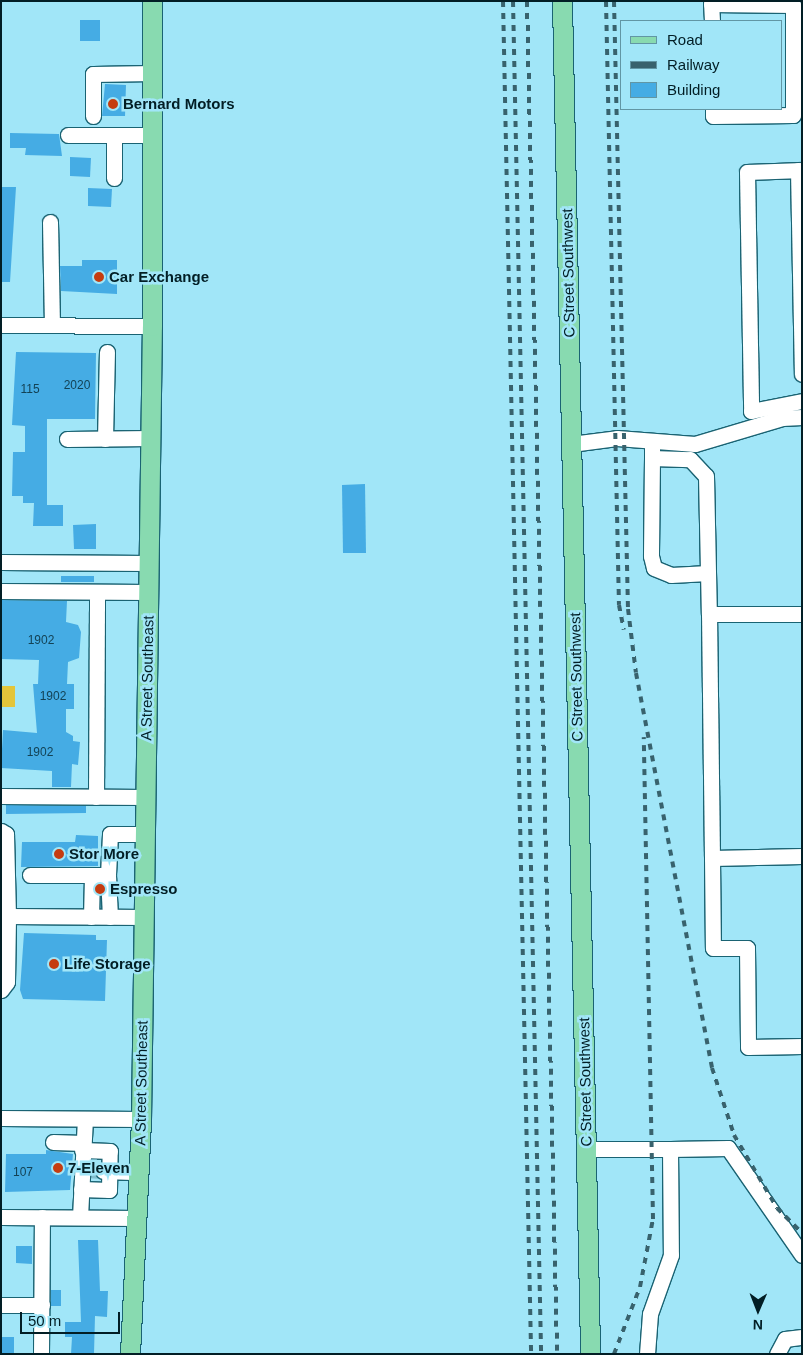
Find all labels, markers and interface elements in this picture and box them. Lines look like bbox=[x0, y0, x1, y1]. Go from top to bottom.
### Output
legend bbox=[620, 20, 783, 110]
text: Road bbox=[667, 31, 703, 48]
text: Railway bbox=[667, 56, 720, 73]
text: Building bbox=[667, 81, 720, 98]
place label: Bernard Motors bbox=[123, 95, 235, 113]
marker: Bernard Motors bbox=[107, 98, 119, 110]
street label: C Street Southwest bbox=[558, 208, 578, 338]
place label: Car Exchange bbox=[109, 268, 209, 286]
marker: Car Exchange bbox=[93, 271, 105, 283]
house number: 2020 bbox=[64, 379, 90, 393]
house number: 115 bbox=[20, 383, 40, 397]
street label: C Street Southwest bbox=[566, 612, 586, 742]
street label: A Street Southeast bbox=[137, 615, 157, 741]
house number: 1902 bbox=[28, 634, 54, 648]
house number: 1902 bbox=[40, 690, 66, 704]
house number: 1902 bbox=[27, 746, 53, 760]
place label: Stor More bbox=[69, 845, 139, 863]
marker: Stor More bbox=[53, 848, 65, 860]
place label: Espresso bbox=[110, 880, 178, 898]
marker: Espresso bbox=[94, 883, 106, 895]
place label: Life Storage bbox=[64, 955, 151, 973]
marker: Life Storage bbox=[48, 958, 60, 970]
street label: C Street Southwest bbox=[575, 1017, 595, 1147]
street label: A Street Southeast bbox=[131, 1020, 151, 1146]
place label: 7-Eleven bbox=[68, 1159, 130, 1177]
marker: 7-Eleven bbox=[52, 1162, 64, 1174]
house number: 107 bbox=[13, 1166, 33, 1180]
north arrow bbox=[733, 1285, 783, 1335]
scale bar bbox=[22, 1302, 122, 1334]
text: 50 m bbox=[28, 1312, 61, 1329]
text: N bbox=[753, 1317, 763, 1333]

